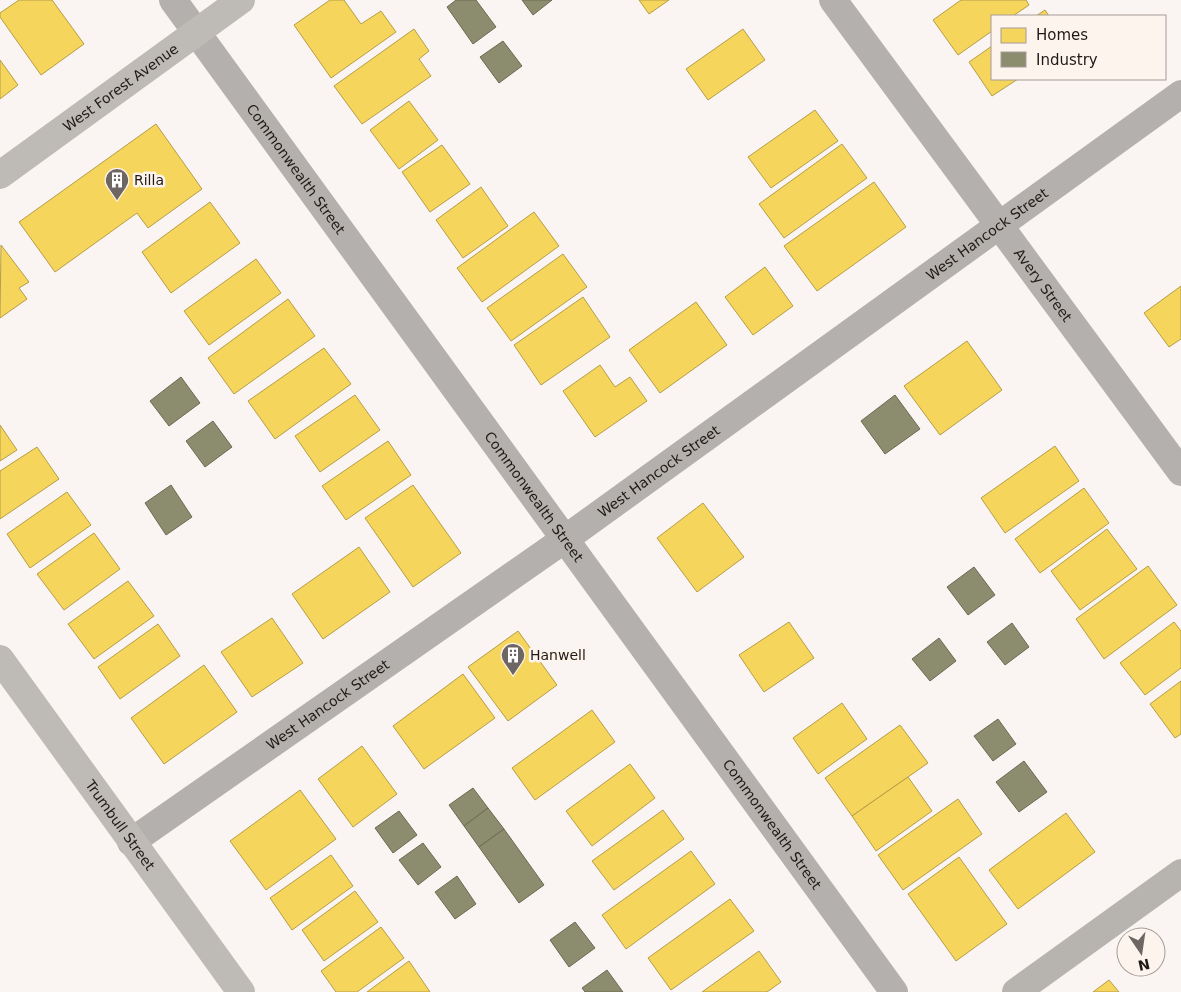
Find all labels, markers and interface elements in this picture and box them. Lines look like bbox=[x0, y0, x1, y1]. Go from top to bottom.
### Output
legend bbox=[991, 15, 1166, 80]
text: Homes bbox=[1036, 26, 1088, 44]
street label: West Forest Avenue bbox=[60, 40, 181, 135]
text: Industry bbox=[1036, 51, 1098, 69]
street label: Commonwealth Street bbox=[243, 101, 349, 238]
building icon: Rilla bbox=[104, 167, 130, 201]
place label: Rilla bbox=[134, 172, 164, 188]
street label: West Hancock Street bbox=[923, 185, 1051, 283]
street label: Avery Street bbox=[1011, 245, 1076, 325]
street label: West Hancock Street bbox=[595, 422, 723, 520]
street label: Commonwealth Street bbox=[481, 428, 587, 565]
building icon: Hanwell bbox=[500, 642, 526, 676]
place label: Hanwell bbox=[530, 647, 586, 663]
street label: West Hancock Street bbox=[263, 656, 393, 753]
street label: Commonwealth Street bbox=[719, 756, 825, 893]
street label: Trumbull Street bbox=[82, 776, 158, 874]
north arrow bbox=[1116, 927, 1166, 977]
text: N bbox=[1136, 956, 1151, 974]

